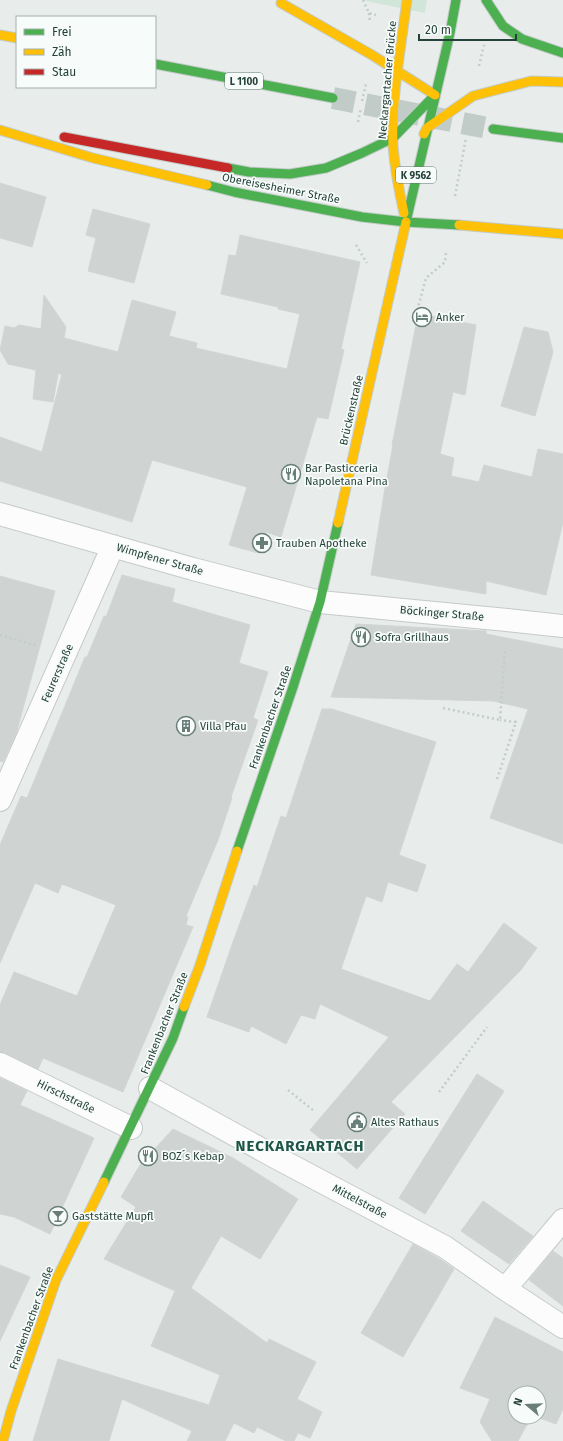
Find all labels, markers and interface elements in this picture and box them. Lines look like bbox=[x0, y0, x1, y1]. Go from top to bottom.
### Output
legend bbox=[16, 16, 156, 88]
scale bar bbox=[419, 16, 516, 42]
street label: Neckargartacher Brücke bbox=[376, 20, 399, 140]
text: 20 m bbox=[425, 23, 451, 37]
text: Frei bbox=[52, 25, 72, 39]
text: Zäh bbox=[52, 45, 72, 59]
text: Stau bbox=[52, 65, 76, 79]
road number: L 1100 bbox=[225, 73, 263, 89]
road number: K 9562 bbox=[396, 167, 436, 183]
street label: Obereisesheimer Straße bbox=[221, 171, 341, 206]
hotel icon: Anker bbox=[411, 306, 433, 328]
place label: Anker bbox=[436, 311, 465, 324]
street label: Brückenstraße bbox=[337, 374, 366, 447]
place label: Bar Pasticceria Napoletana Pina bbox=[305, 462, 388, 488]
restaurant icon: Bar Pasticceria Napoletana Pina bbox=[280, 463, 302, 485]
pharmacy icon: Trauben Apotheke bbox=[251, 532, 273, 554]
place label: Trauben Apotheke bbox=[276, 537, 367, 550]
street label: Wimpfener Straße bbox=[115, 541, 205, 578]
street label: Böckinger Straße bbox=[399, 603, 485, 624]
restaurant icon: Sofra Grillhaus bbox=[350, 626, 372, 648]
place label: Sofra Grillhaus bbox=[375, 631, 449, 644]
street label: Feurerstraße bbox=[39, 642, 76, 705]
street label: Frankenbacher Straße bbox=[247, 664, 294, 771]
building icon: Villa Pfau bbox=[175, 715, 197, 737]
place label: Villa Pfau bbox=[200, 720, 247, 733]
street label: Frankenbacher Straße bbox=[138, 970, 191, 1076]
street label: Hirschstraße bbox=[35, 1077, 97, 1116]
public building icon: Altes Rathaus bbox=[346, 1111, 368, 1133]
place label: Altes Rathaus bbox=[371, 1116, 439, 1129]
district label: NECKARGARTACH bbox=[236, 1137, 364, 1155]
restaurant icon: BOZ´s Kebap bbox=[137, 1145, 159, 1167]
place label: BOZ´s Kebap bbox=[162, 1149, 224, 1163]
street label: Mittelstraße bbox=[330, 1182, 389, 1221]
bar icon: Gaststätte Mupfl bbox=[47, 1205, 69, 1227]
place label: Gaststätte Mupfl bbox=[72, 1210, 154, 1223]
street label: Frankenbacher Straße bbox=[7, 1265, 56, 1372]
north arrow bbox=[507, 1385, 547, 1425]
text: N bbox=[511, 1396, 525, 1407]

